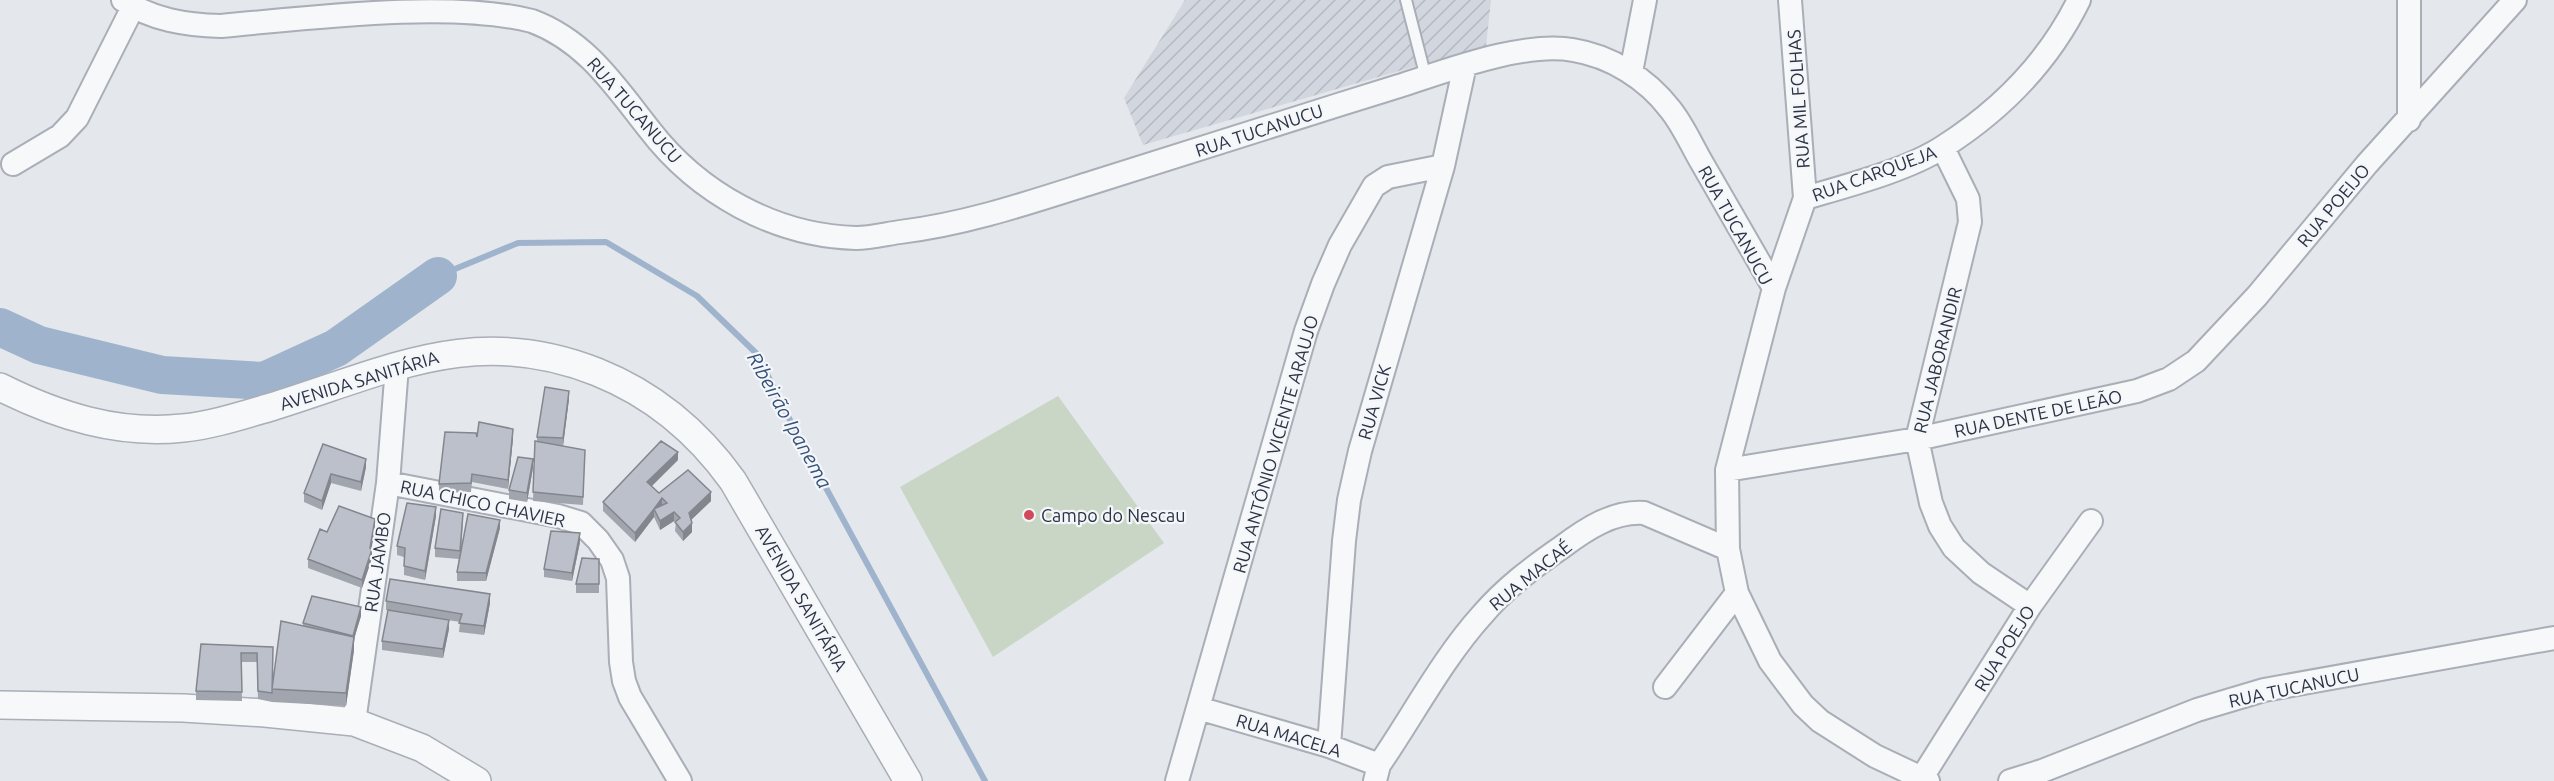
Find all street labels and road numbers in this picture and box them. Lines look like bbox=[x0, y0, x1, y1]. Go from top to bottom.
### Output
street label: RUA MIL FOLHAS bbox=[1783, 29, 1813, 169]
street label: RUA TUCANUCU bbox=[584, 53, 686, 167]
street label: RUA TUCANUCU bbox=[1193, 100, 1325, 160]
street label: RUA CARQUEJA bbox=[1809, 141, 1939, 206]
street label: RUA POEIJO bbox=[2293, 160, 2373, 250]
street label: RUA TUCANUCU bbox=[1695, 162, 1777, 288]
street label: RUA JABORANDIR bbox=[1909, 285, 1965, 435]
street label: RUA ANTÔNIO VICENTE ARAUJO bbox=[1229, 313, 1321, 575]
street label: AVENIDA SANITÁRIA bbox=[277, 345, 441, 414]
street label: RUA VICK bbox=[1354, 362, 1394, 442]
street label: RUA DENTE DE LEÃO bbox=[1952, 384, 2124, 441]
street label: RUA CHICO CHAVIER bbox=[399, 476, 567, 530]
street label: RUA JAMBO bbox=[360, 511, 394, 613]
street label: AVENIDA SANITÁRIA bbox=[752, 521, 853, 675]
street label: RUA MACAÉ bbox=[1484, 535, 1575, 614]
street label: RUA POEJO bbox=[1970, 601, 2038, 695]
street label: RUA TUCANUCU bbox=[2227, 663, 2361, 711]
street label: RUA MACELA bbox=[1234, 710, 1344, 761]

